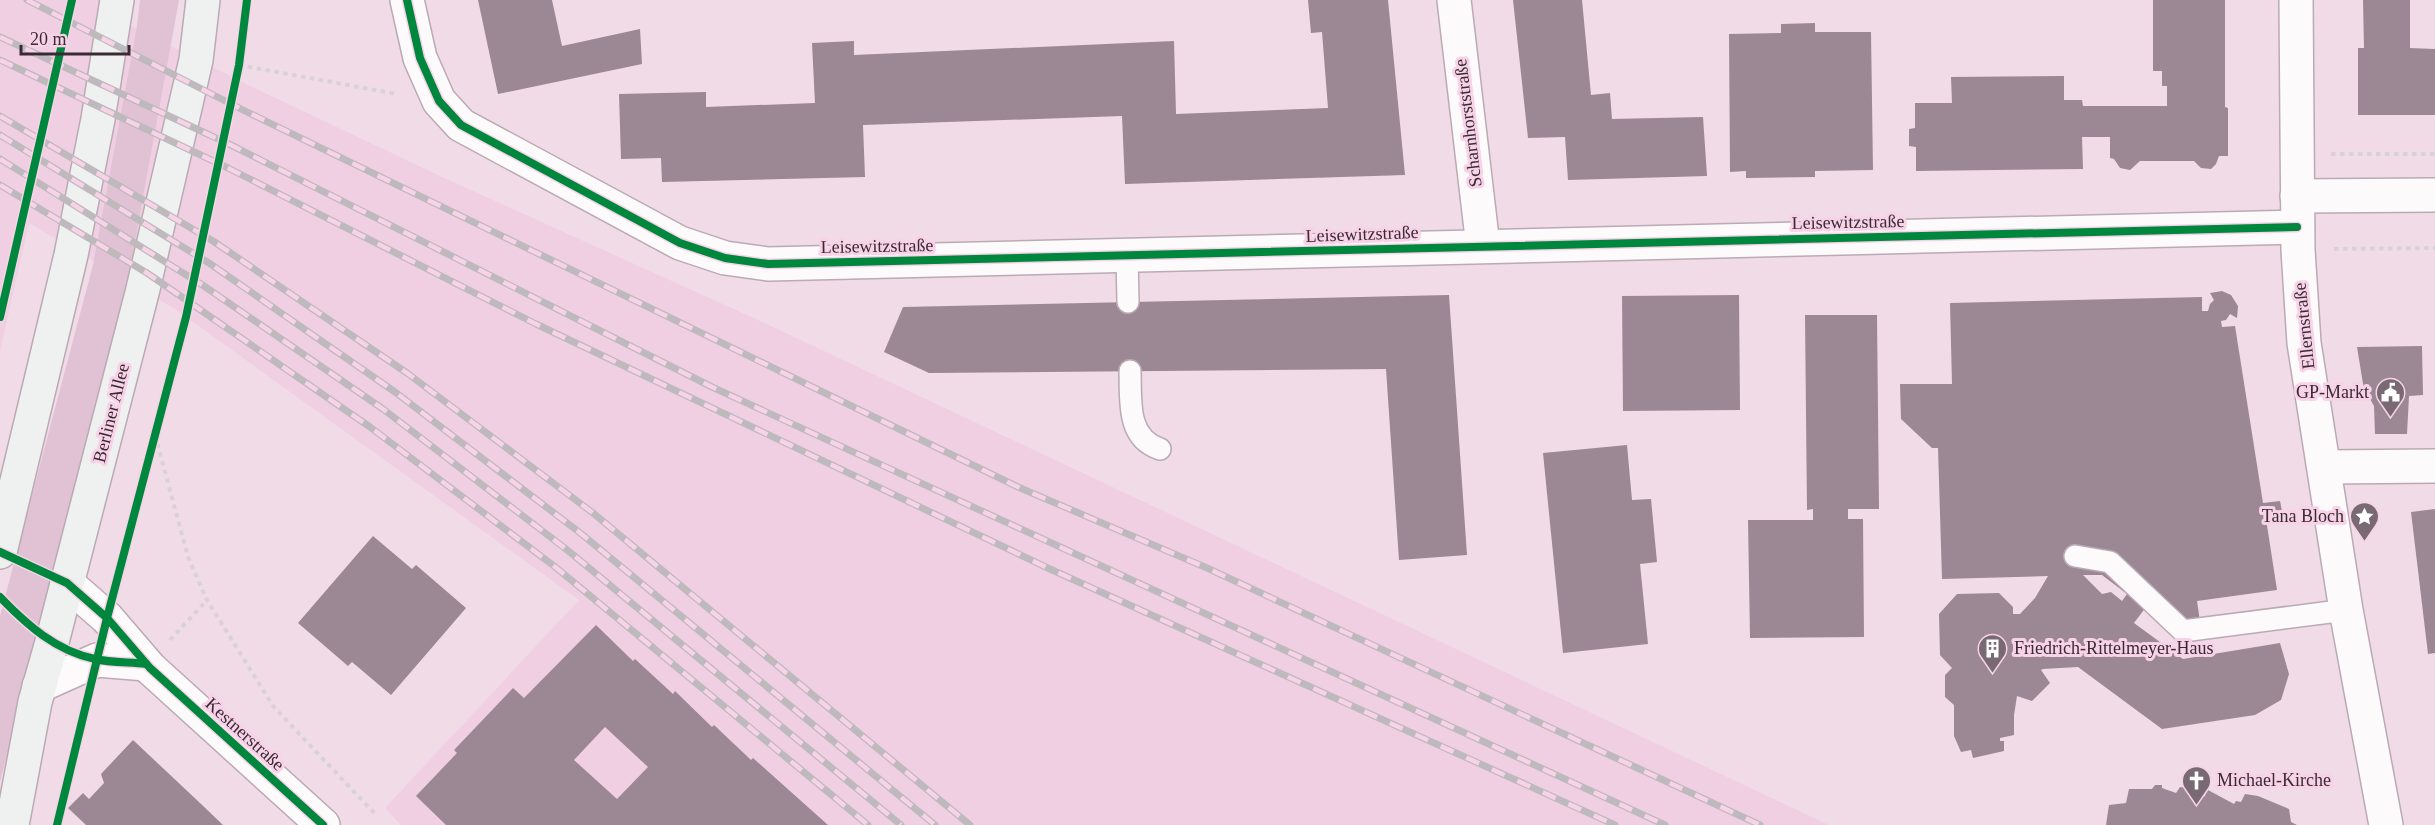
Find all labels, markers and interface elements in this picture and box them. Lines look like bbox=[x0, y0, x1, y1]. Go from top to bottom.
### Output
scale bar bbox=[21, 18, 129, 56]
text: 20 m bbox=[30, 29, 67, 49]
street label: Scharnhorststraße bbox=[1450, 58, 1486, 188]
street label: Leisewitzstraße bbox=[1791, 211, 1905, 233]
street label: Leisewitzstraße bbox=[1305, 222, 1419, 246]
street label: Leisewitzstraße bbox=[820, 235, 934, 257]
street label: Ellernstraße bbox=[2290, 282, 2318, 370]
street label: Berliner Allee bbox=[89, 361, 133, 465]
public building icon: GP-Markt bbox=[2374, 376, 2406, 418]
place label: GP-Markt bbox=[2296, 382, 2369, 402]
place icon: Tana Bloch bbox=[2349, 500, 2381, 542]
place label: Tana Bloch bbox=[2262, 506, 2344, 526]
building icon: Friedrich-Rittelmeyer-Haus bbox=[1977, 632, 2009, 674]
place label: Friedrich-Rittelmeyer-Haus bbox=[2014, 638, 2214, 658]
street label: Kestnerstraße bbox=[202, 693, 288, 775]
church icon: Michael-Kirche bbox=[2180, 764, 2212, 806]
place label: Michael-Kirche bbox=[2217, 770, 2331, 790]

